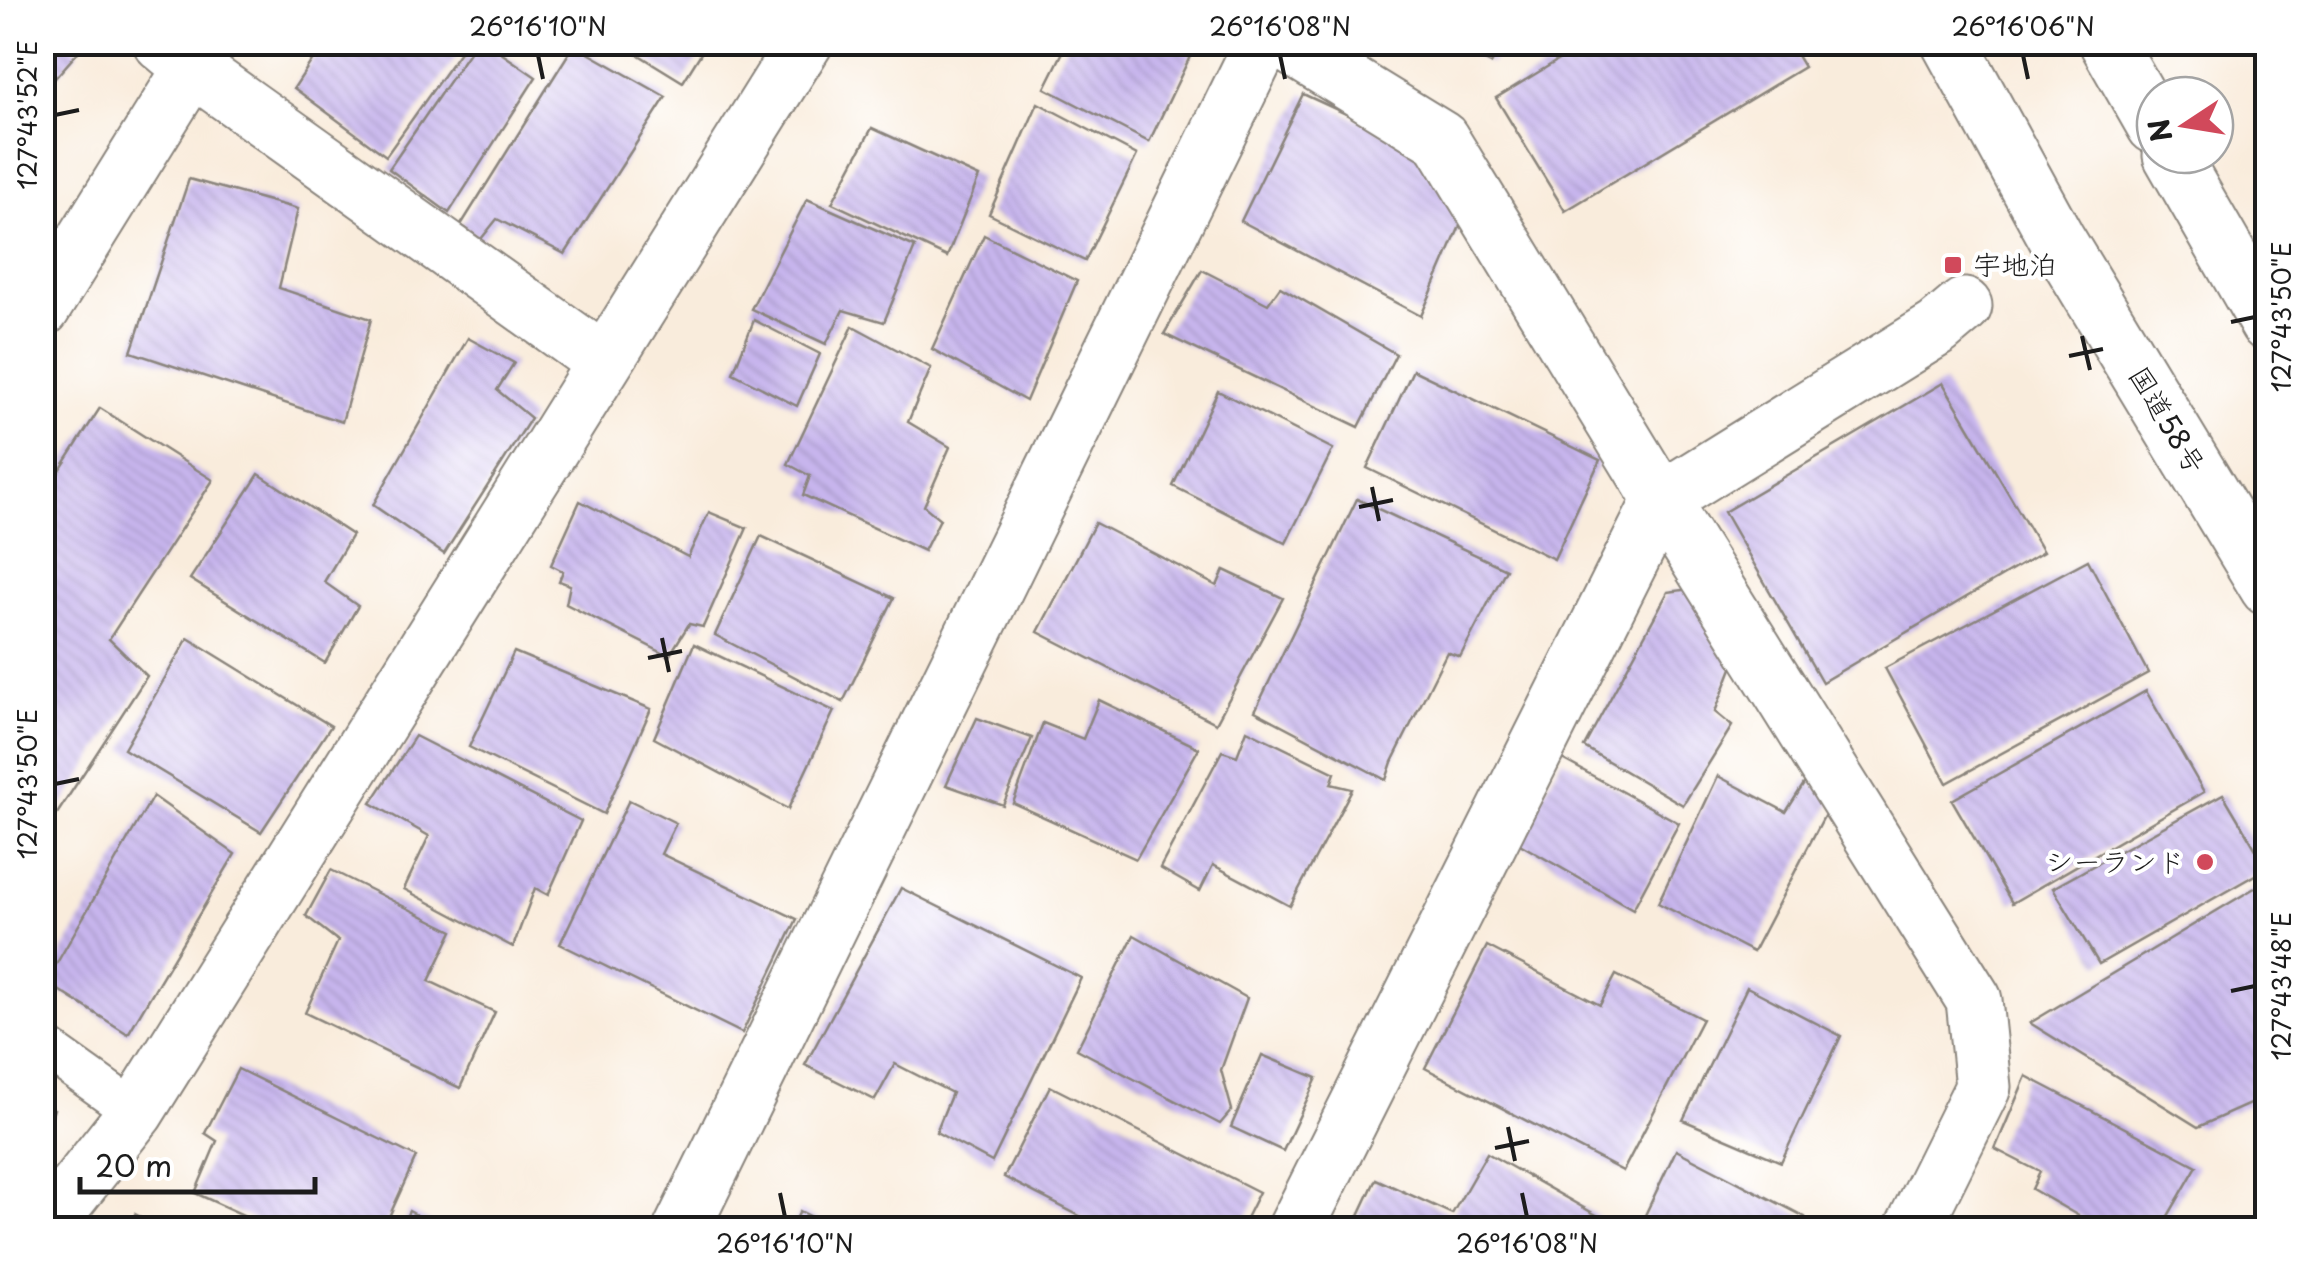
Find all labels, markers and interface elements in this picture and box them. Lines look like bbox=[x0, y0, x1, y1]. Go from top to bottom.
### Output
text: 26°16'10"N bbox=[469, 7, 607, 45]
text: 26°16'08"N bbox=[1209, 7, 1351, 45]
text: 26°16'06"N bbox=[1951, 7, 2095, 45]
text: 127°43'52"E bbox=[8, 40, 46, 190]
north arrow bbox=[2135, 75, 2235, 175]
text: N bbox=[2136, 115, 2182, 146]
place label: 宇地泊 bbox=[1973, 242, 2057, 285]
text: 127°43'50"E bbox=[2262, 242, 2300, 392]
marker: 宇地泊 bbox=[1942, 254, 1964, 276]
street label: 国道58号 bbox=[2119, 357, 2217, 482]
text: 127°43'50"E bbox=[8, 709, 46, 859]
place label: シーランド bbox=[2045, 839, 2185, 882]
marker: シーランド bbox=[2194, 851, 2216, 873]
text: 127°43'48"E bbox=[2262, 912, 2300, 1060]
scale bar bbox=[80, 1132, 315, 1194]
text: 20 m bbox=[95, 1142, 172, 1187]
text: 26°16'10"N bbox=[716, 1224, 854, 1262]
text: 26°16'08"N bbox=[1456, 1224, 1598, 1262]

